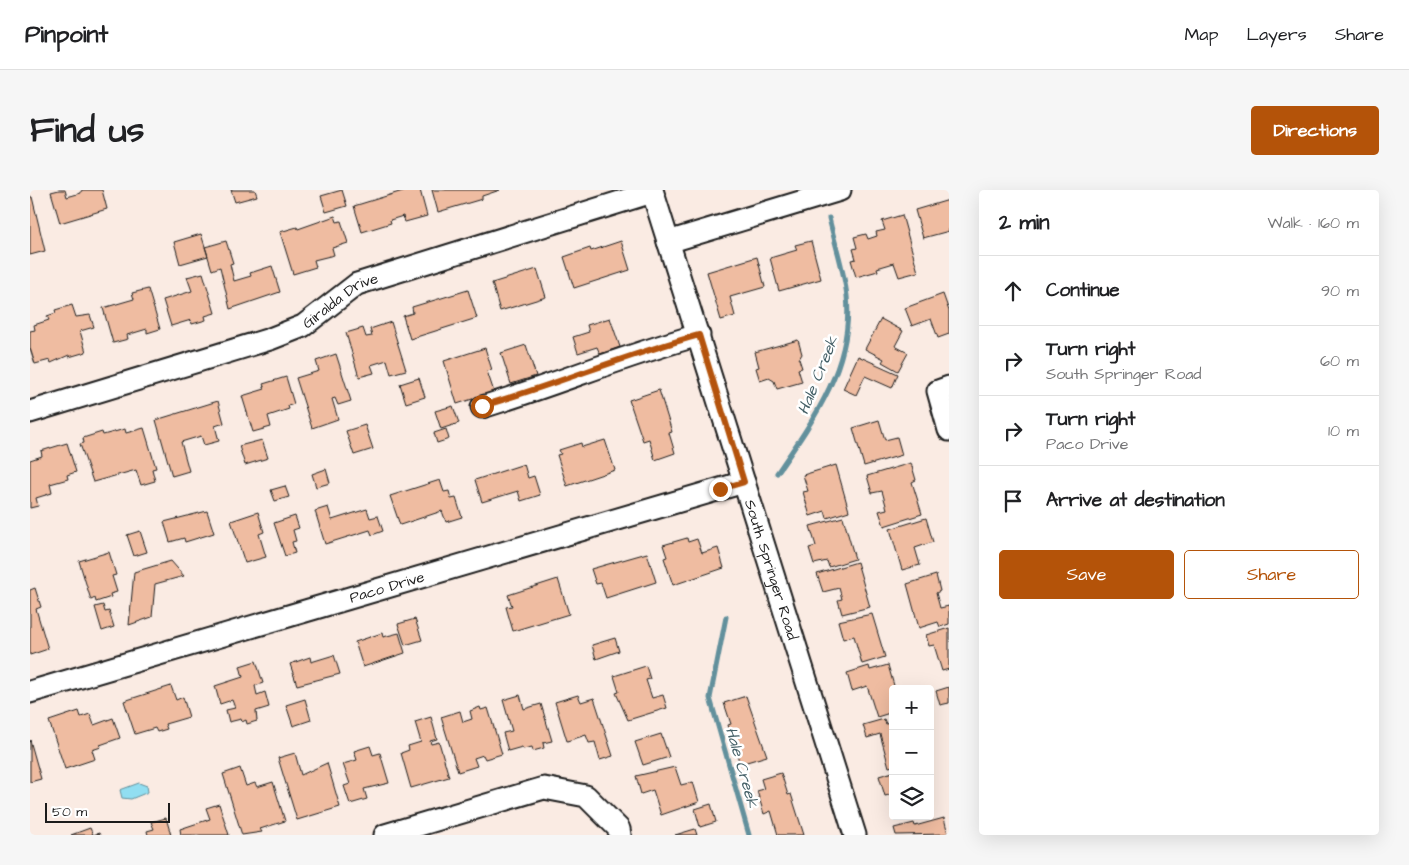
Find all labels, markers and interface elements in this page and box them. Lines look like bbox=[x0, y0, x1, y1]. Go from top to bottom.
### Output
text: Pinpoint bbox=[25, 18, 108, 52]
text: Map bbox=[1184, 22, 1218, 47]
text: Layers bbox=[1246, 22, 1307, 47]
text: Share bbox=[1335, 22, 1384, 47]
text: Find us bbox=[30, 106, 144, 155]
button: Directions bbox=[1251, 106, 1379, 155]
text: 2 min bbox=[999, 208, 1049, 237]
text: Walk · 160 m bbox=[1267, 212, 1359, 234]
street label: Giralda Drive bbox=[298, 268, 381, 334]
icon: ahead bbox=[999, 277, 1027, 305]
text: Continue bbox=[1046, 277, 1120, 304]
text: 90 m bbox=[1321, 280, 1359, 302]
water label: Hale Creek bbox=[792, 332, 844, 418]
text: Turn right bbox=[1046, 336, 1135, 363]
icon: right bbox=[999, 347, 1027, 375]
text: 60 m bbox=[1320, 350, 1359, 372]
text: South Springer Road bbox=[1046, 363, 1202, 385]
route start bbox=[471, 395, 494, 418]
text: Turn right bbox=[1046, 406, 1135, 433]
icon: right bbox=[999, 417, 1027, 445]
text: 10 m bbox=[1328, 420, 1359, 442]
text: Paco Drive bbox=[1046, 433, 1128, 455]
route end bbox=[709, 478, 732, 501]
icon: arrive bbox=[999, 487, 1027, 515]
text: Arrive at destination bbox=[1046, 487, 1225, 514]
street label: South Springer Road bbox=[739, 497, 803, 643]
button: Save bbox=[999, 550, 1174, 599]
button: Share bbox=[1184, 550, 1359, 599]
street label: Paco Drive bbox=[347, 567, 427, 609]
map controls bbox=[889, 685, 934, 820]
button: + bbox=[889, 685, 934, 730]
water label: Hale Creek bbox=[720, 724, 764, 811]
button: − bbox=[889, 730, 934, 775]
button: layers bbox=[889, 775, 934, 820]
scale bar bbox=[45, 800, 170, 823]
text: 50 m bbox=[52, 802, 87, 822]

